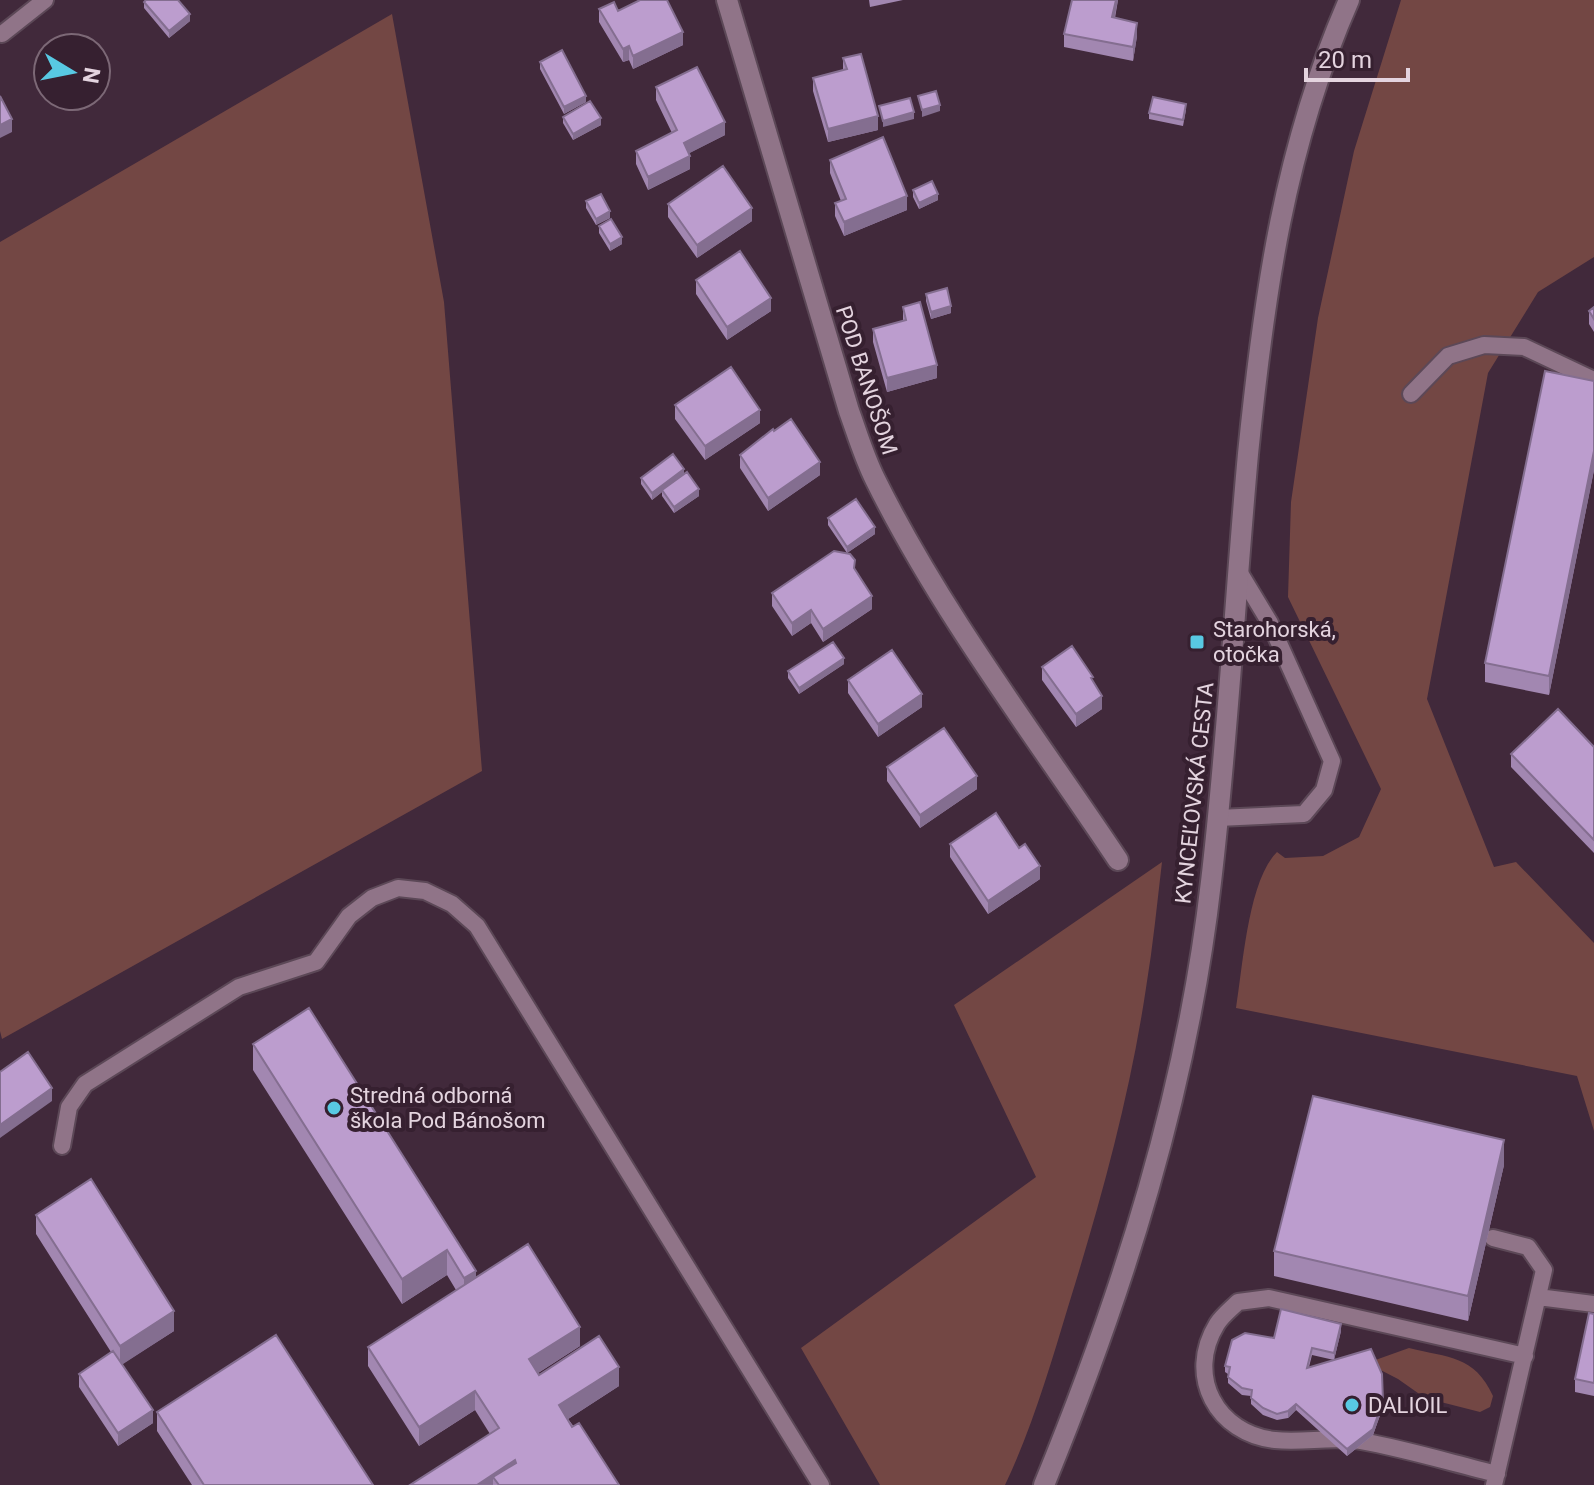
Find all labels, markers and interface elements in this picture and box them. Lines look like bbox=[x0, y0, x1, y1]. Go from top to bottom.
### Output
north arrow bbox=[32, 32, 112, 112]
scale bar bbox=[1306, 32, 1408, 82]
text: 20 m bbox=[1318, 46, 1372, 74]
text: N bbox=[78, 66, 105, 85]
street label: POD BANOŠOM bbox=[831, 302, 903, 458]
place label: Starohorská, otočka bbox=[1213, 617, 1336, 667]
marker: Starohorská, otočka bbox=[1188, 633, 1206, 651]
street label: KYNCEĽOVSKÁ CESTA bbox=[1170, 680, 1219, 905]
place label: Stredná odborná škola Pod Bánošom bbox=[350, 1083, 546, 1133]
marker: Stredná odborná škola Pod Bánošom bbox=[325, 1099, 343, 1117]
place label: DALIOIL bbox=[1368, 1393, 1448, 1418]
marker: DALIOIL bbox=[1343, 1396, 1361, 1414]

